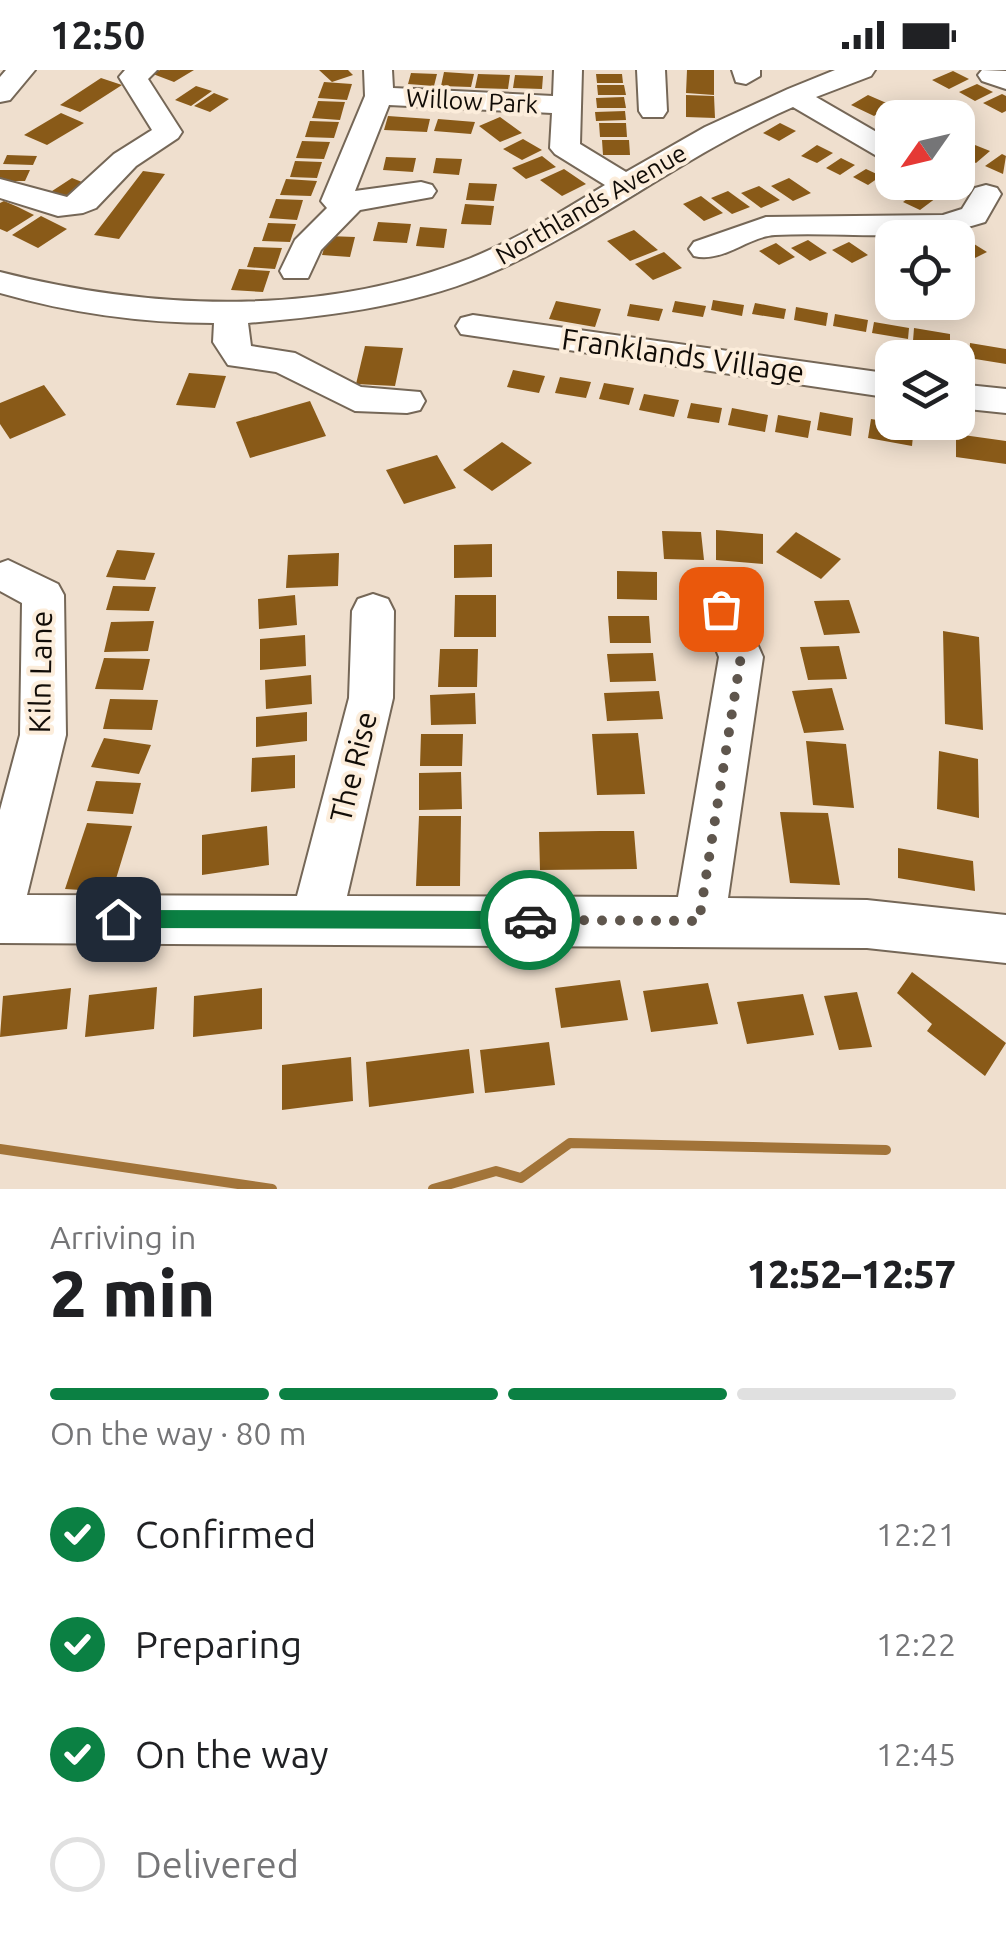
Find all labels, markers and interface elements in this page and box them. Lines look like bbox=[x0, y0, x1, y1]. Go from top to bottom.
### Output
text: 12:50 bbox=[50, 14, 145, 56]
street label: Willow Park bbox=[405, 84, 539, 118]
north arrow bbox=[875, 100, 975, 200]
map controls bbox=[875, 100, 975, 440]
street label: Northlands Avenue bbox=[491, 138, 691, 270]
button: locate bbox=[875, 220, 975, 320]
street label: Franklands Village bbox=[560, 321, 807, 389]
button: layers bbox=[875, 340, 975, 440]
pin bbox=[679, 567, 764, 652]
icon: bag bbox=[694, 582, 749, 637]
street label: Kiln Lane bbox=[22, 610, 58, 733]
street label: The Rise bbox=[323, 708, 383, 826]
courier bbox=[480, 870, 580, 970]
pin bbox=[76, 877, 161, 962]
icon: home bbox=[91, 892, 146, 947]
icon: car bbox=[503, 893, 558, 948]
text: Arriving in bbox=[50, 1219, 196, 1255]
text: 12:52–12:57 bbox=[747, 1253, 956, 1295]
text: 2 min bbox=[50, 1256, 215, 1329]
text: On the way · 80 m bbox=[50, 1415, 306, 1451]
icon: check bbox=[50, 1507, 105, 1562]
text: Confirmed bbox=[135, 1513, 316, 1555]
text: 12:21 bbox=[876, 1516, 956, 1552]
icon: check bbox=[50, 1617, 105, 1672]
text: Preparing bbox=[135, 1623, 302, 1665]
text: 12:22 bbox=[876, 1626, 956, 1662]
icon: check bbox=[50, 1727, 105, 1782]
text: On the way bbox=[135, 1733, 328, 1775]
text: 12:45 bbox=[876, 1736, 956, 1772]
text: Delivered bbox=[135, 1843, 299, 1885]

